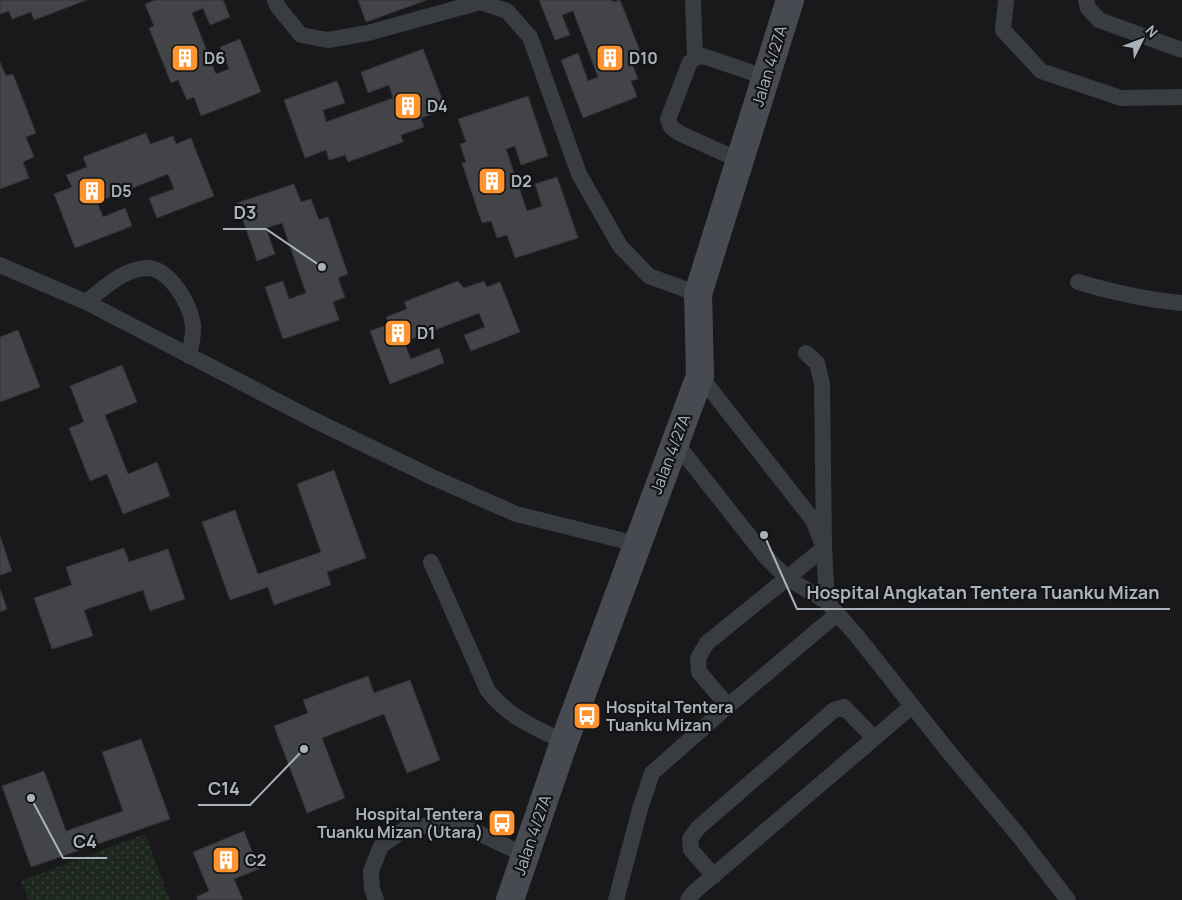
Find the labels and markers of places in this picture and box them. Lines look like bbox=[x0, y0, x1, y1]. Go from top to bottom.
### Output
building icon: D6 bbox=[170, 43, 200, 73]
building icon: D10 bbox=[595, 43, 625, 73]
place label: D6 bbox=[204, 47, 225, 69]
place label: D10 bbox=[629, 47, 658, 69]
building icon: D4 bbox=[393, 91, 423, 121]
place label: D4 bbox=[427, 95, 448, 117]
building icon: D2 bbox=[477, 166, 507, 196]
place label: D2 bbox=[511, 170, 532, 192]
building icon: D5 bbox=[77, 176, 107, 206]
place label: D5 bbox=[111, 180, 132, 202]
callout: D3 bbox=[223, 196, 266, 229]
building icon: D1 bbox=[383, 318, 413, 348]
place label: D1 bbox=[417, 322, 435, 344]
callout: Hospital Angkatan Tentera Tuanku Mizan bbox=[797, 576, 1170, 609]
place label: Hospital Tentera Tuanku Mizan bbox=[606, 696, 733, 736]
bus stop icon: Hospital Tentera Tuanku Mizan bbox=[572, 701, 602, 731]
callout: C14 bbox=[198, 772, 250, 805]
place label: Hospital Tentera Tuanku Mizan (Utara) bbox=[317, 803, 483, 843]
bus stop icon: Hospital Tentera Tuanku Mizan (Utara) bbox=[487, 808, 517, 838]
callout: C4 bbox=[63, 825, 107, 858]
building icon: C2 bbox=[211, 845, 241, 875]
place label: C2 bbox=[245, 849, 266, 871]

